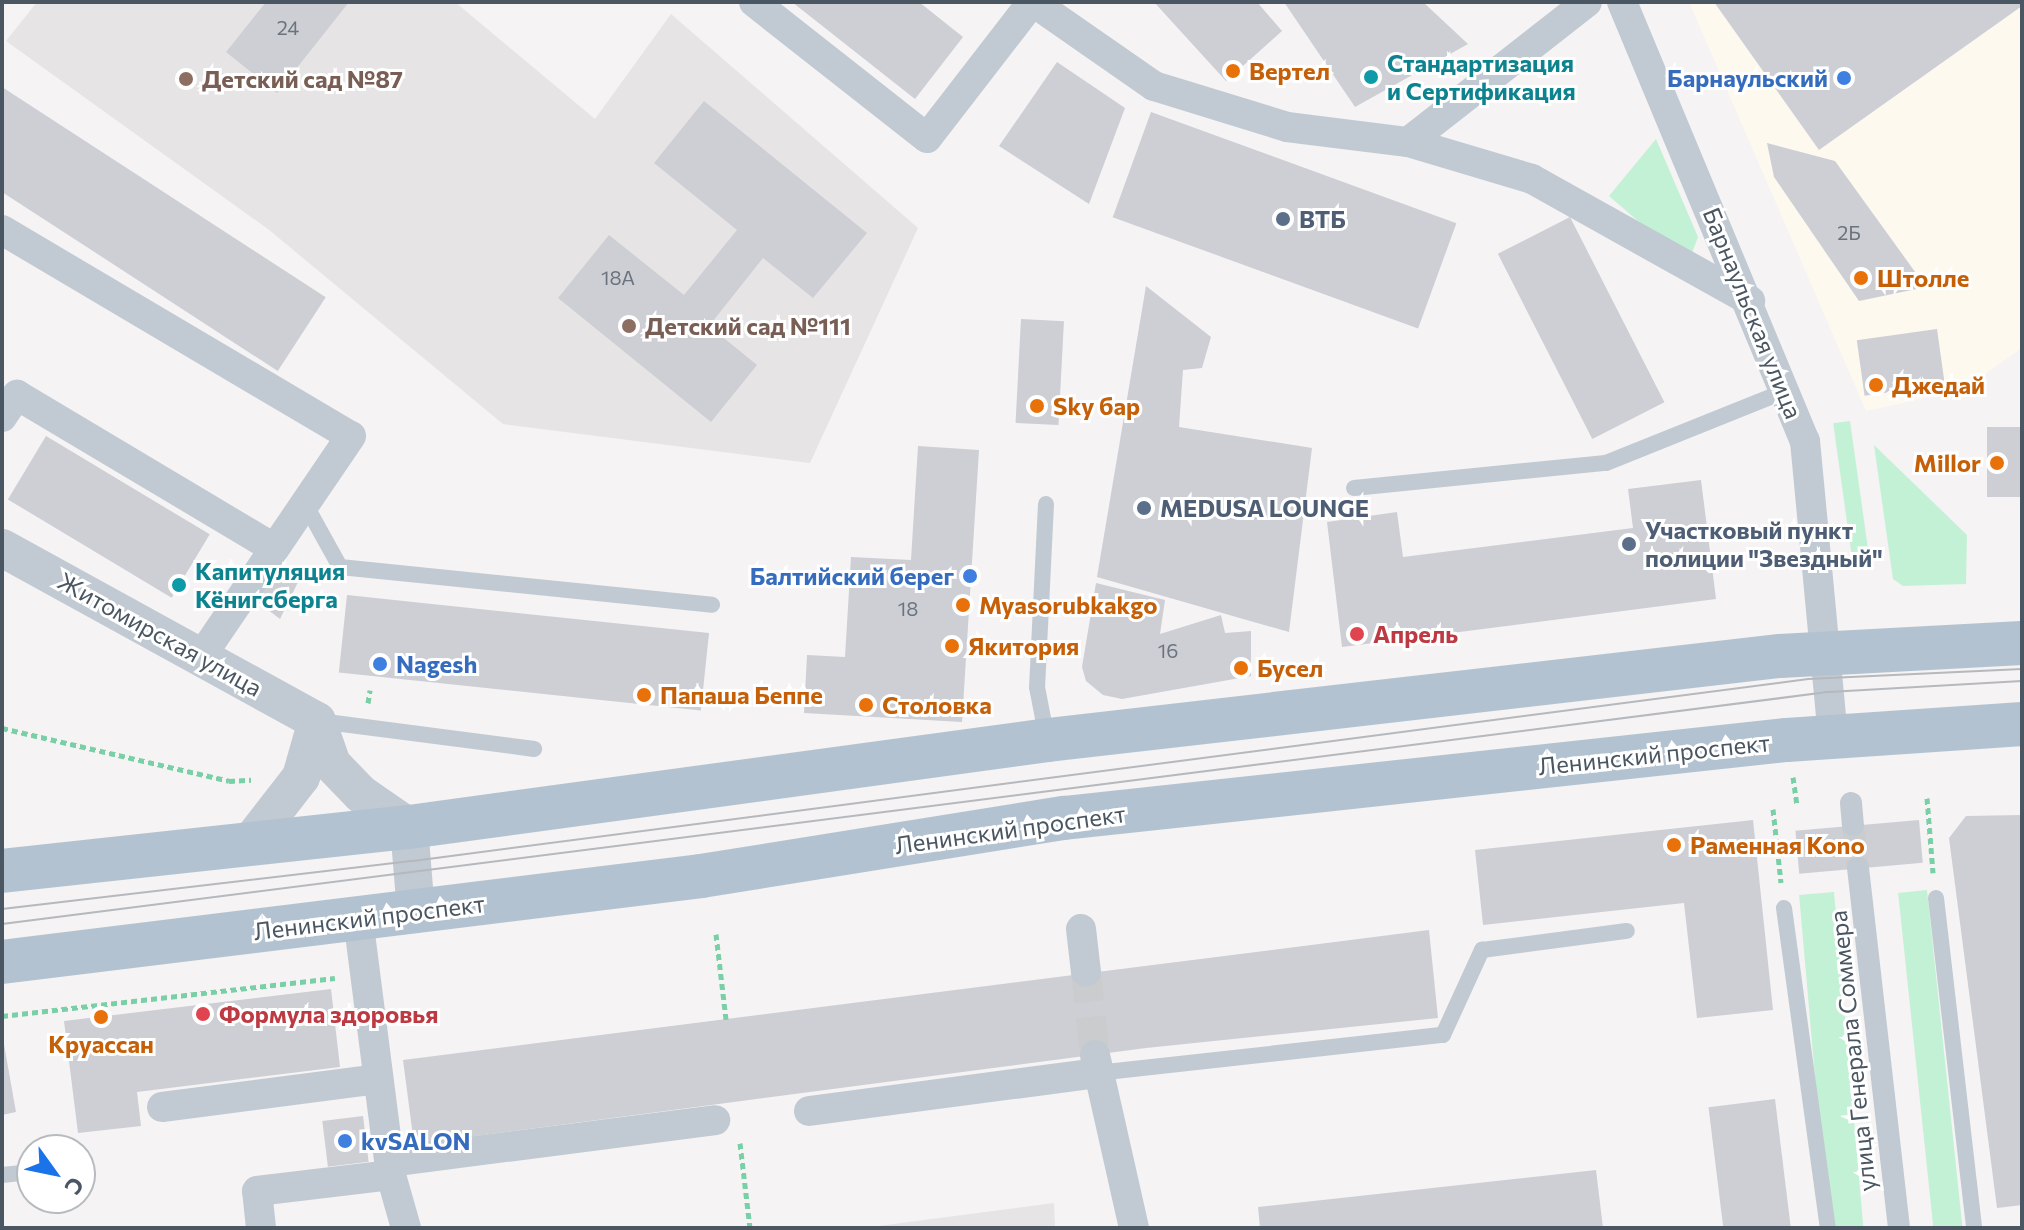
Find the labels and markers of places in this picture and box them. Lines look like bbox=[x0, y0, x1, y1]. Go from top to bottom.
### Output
place label: Стандартизация и Сертификация bbox=[1387, 49, 1576, 105]
place label: Вертел bbox=[1249, 57, 1330, 85]
marker: Вертел bbox=[1224, 62, 1242, 80]
place label: Барнаульский bbox=[1667, 64, 1828, 92]
place label: Детский сад №87 bbox=[202, 65, 403, 93]
marker: Стандартизация и Сертификация bbox=[1362, 68, 1380, 86]
marker: Барнаульский bbox=[1835, 69, 1853, 87]
marker: Детский сад №87 bbox=[177, 70, 195, 88]
place label: ВТБ bbox=[1299, 205, 1346, 233]
marker: ВТБ bbox=[1274, 210, 1292, 228]
place label: Штолле bbox=[1877, 264, 1969, 292]
marker: Штолле bbox=[1852, 269, 1870, 287]
place label: Детский сад №111 bbox=[645, 312, 851, 340]
marker: Детский сад №111 bbox=[620, 317, 638, 335]
place label: Джедай bbox=[1892, 371, 1985, 399]
marker: Джедай bbox=[1867, 376, 1885, 394]
place label: Sky бар bbox=[1053, 392, 1140, 420]
marker: Sky бар bbox=[1028, 397, 1046, 415]
place label: Millor bbox=[1914, 449, 1981, 477]
marker: Millor bbox=[1988, 454, 2006, 472]
place label: MEDUSA LOUNGE bbox=[1160, 494, 1369, 522]
marker: MEDUSA LOUNGE bbox=[1135, 499, 1153, 517]
place label: Участковый пункт полиции "Звездный" bbox=[1645, 516, 1883, 572]
marker: Участковый пункт полиции "Звездный" bbox=[1620, 535, 1638, 553]
place label: Капитуляция Кёнигсберга bbox=[195, 557, 345, 613]
place label: Балтийский берег bbox=[750, 562, 954, 590]
marker: Балтийский берег bbox=[961, 567, 979, 585]
marker: Капитуляция Кёнигсберга bbox=[170, 576, 188, 594]
place label: Myasorubkakgo bbox=[979, 591, 1158, 619]
marker: Myasorubkakgo bbox=[954, 596, 972, 614]
place label: Апрель bbox=[1373, 620, 1458, 648]
marker: Апрель bbox=[1348, 625, 1366, 643]
place label: Якитория bbox=[968, 632, 1079, 660]
marker: Якитория bbox=[943, 637, 961, 655]
place label: Nagesh bbox=[396, 650, 477, 678]
place label: Бусел bbox=[1257, 654, 1323, 682]
marker: Nagesh bbox=[371, 655, 389, 673]
marker: Бусел bbox=[1232, 659, 1250, 677]
place label: Папаша Беппе bbox=[660, 681, 823, 709]
marker: Папаша Беппе bbox=[635, 686, 653, 704]
place label: Столовка bbox=[882, 691, 992, 719]
marker: Столовка bbox=[857, 696, 875, 714]
place label: Раменная Kono bbox=[1690, 831, 1865, 859]
marker: Раменная Kono bbox=[1665, 836, 1683, 854]
place label: Формула здоровья bbox=[219, 1000, 438, 1028]
marker: Формула здоровья bbox=[194, 1005, 212, 1023]
marker: Круассан bbox=[92, 1008, 110, 1026]
place label: Круассан bbox=[48, 1030, 154, 1058]
place label: kvSALON bbox=[361, 1127, 471, 1155]
marker: kvSALON bbox=[336, 1132, 354, 1150]

